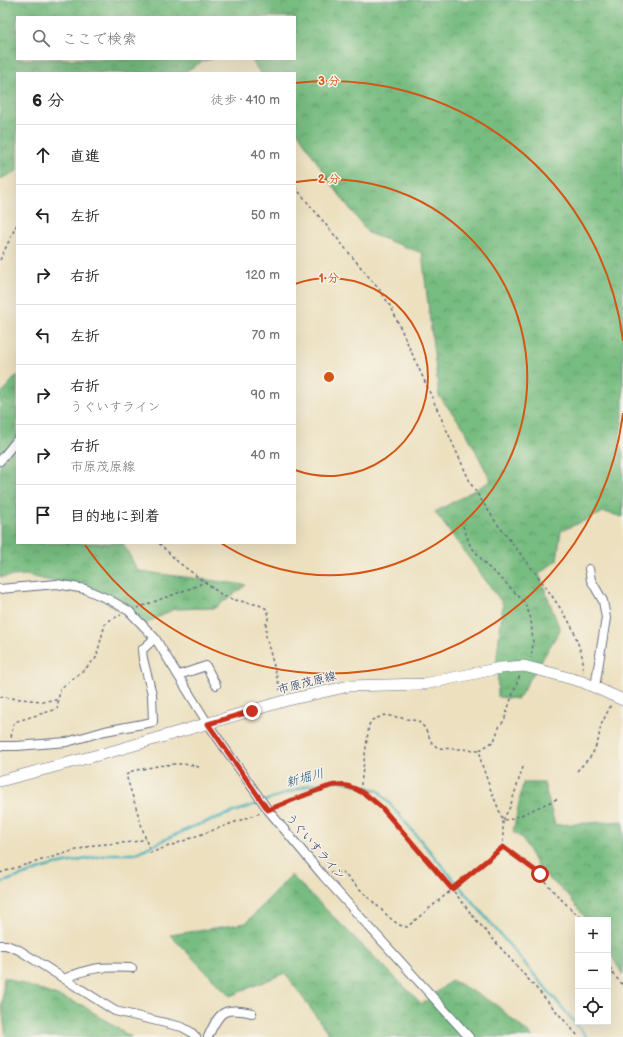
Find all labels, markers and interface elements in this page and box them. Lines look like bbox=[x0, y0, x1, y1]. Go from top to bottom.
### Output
search box bbox=[16, 16, 296, 60]
icon: search bbox=[30, 27, 52, 49]
text: ここで検索 bbox=[62, 30, 137, 49]
text: 3 分 bbox=[318, 74, 340, 89]
text: 6 分 bbox=[32, 91, 64, 111]
text: 徒歩 · 410 m bbox=[211, 92, 280, 108]
icon: ahead bbox=[32, 144, 54, 166]
text: 直進 bbox=[70, 147, 100, 166]
text: 40 m bbox=[250, 147, 280, 163]
text: 2 分 bbox=[318, 172, 340, 187]
icon: left bbox=[32, 204, 54, 226]
text: 左折 bbox=[70, 207, 100, 226]
text: 50 m bbox=[251, 207, 280, 223]
icon: right bbox=[32, 264, 54, 286]
text: 右折 bbox=[70, 267, 100, 286]
text: 120 m bbox=[245, 267, 280, 283]
text: 1 分 bbox=[319, 271, 339, 286]
icon: left bbox=[32, 324, 54, 346]
text: 左折 bbox=[70, 327, 100, 346]
text: 70 m bbox=[252, 327, 280, 343]
centre of rings bbox=[322, 370, 336, 384]
text: 右折 bbox=[70, 377, 100, 396]
icon: right bbox=[32, 384, 54, 406]
text: 90 m bbox=[251, 387, 280, 403]
text: うぐいすライン bbox=[70, 399, 160, 415]
text: 右折 bbox=[70, 437, 100, 456]
icon: right bbox=[32, 444, 54, 466]
text: 40 m bbox=[250, 447, 280, 463]
text: 市原茂原線 bbox=[70, 459, 135, 475]
icon: arrive bbox=[32, 504, 54, 526]
text: 目的地に到着 bbox=[70, 507, 160, 526]
street label: 市原茂原線 bbox=[276, 668, 338, 698]
route end bbox=[243, 702, 261, 720]
water label: 新堀川 bbox=[284, 765, 326, 791]
street label: うぐいすライン bbox=[282, 811, 348, 883]
route start bbox=[531, 865, 549, 883]
map controls bbox=[575, 917, 611, 1025]
button: + bbox=[575, 917, 611, 953]
button: − bbox=[575, 953, 611, 989]
button: locate bbox=[575, 989, 611, 1025]

